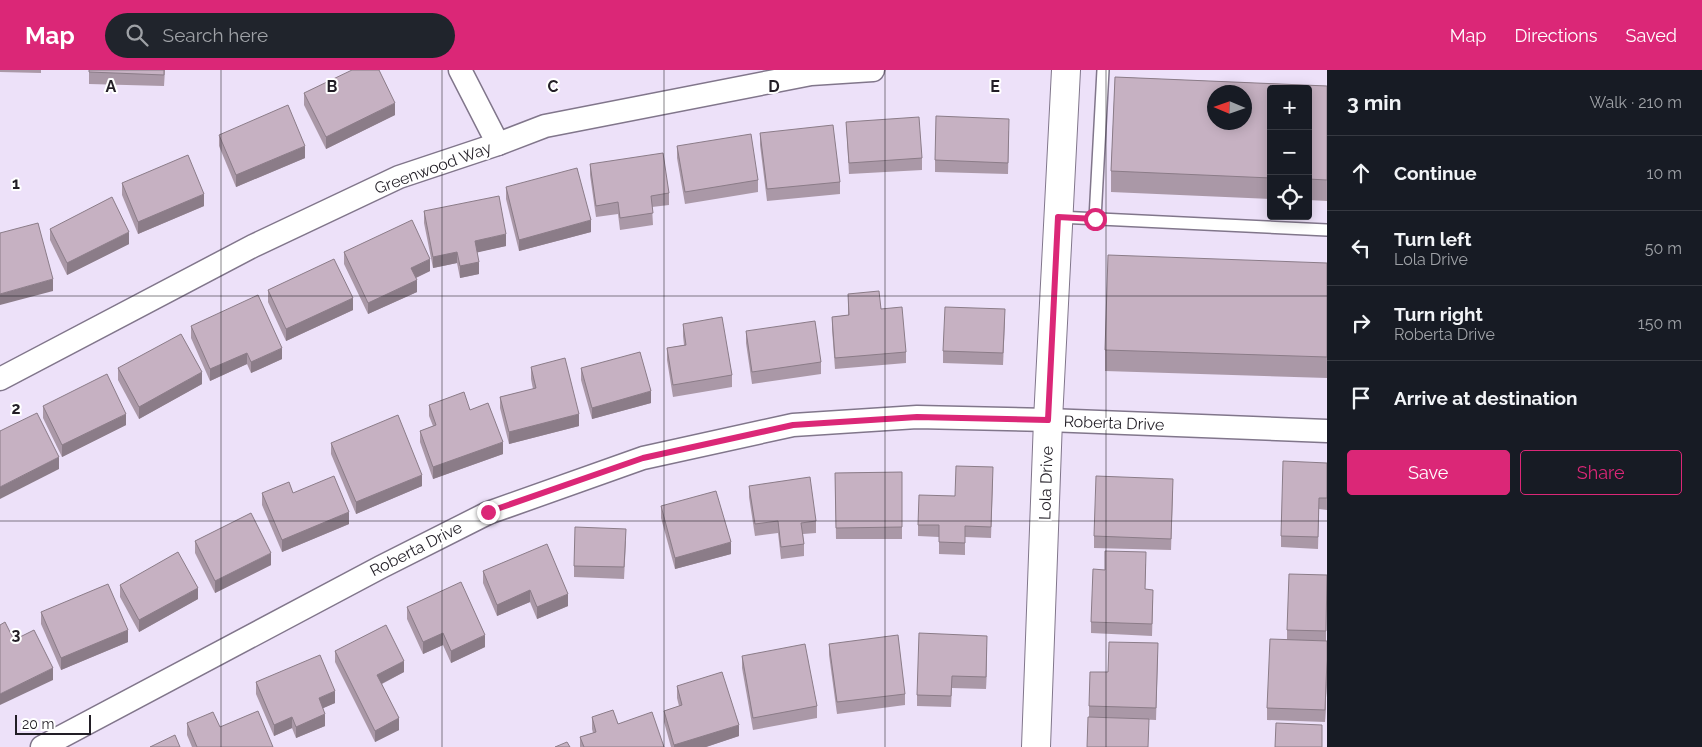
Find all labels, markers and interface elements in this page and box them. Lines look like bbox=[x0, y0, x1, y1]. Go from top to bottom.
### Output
search box bbox=[105, 13, 455, 58]
text: Map bbox=[25, 21, 75, 50]
icon: search bbox=[123, 21, 151, 49]
text: Search here bbox=[163, 24, 268, 46]
text: Map bbox=[1450, 25, 1486, 46]
text: Directions bbox=[1514, 25, 1598, 46]
text: Saved bbox=[1626, 25, 1677, 46]
text: A bbox=[106, 77, 117, 96]
text: B bbox=[327, 77, 338, 96]
text: C bbox=[548, 77, 559, 96]
text: D bbox=[768, 77, 780, 96]
text: E bbox=[990, 77, 1000, 96]
north arrow bbox=[1207, 85, 1252, 130]
map controls bbox=[1267, 85, 1312, 220]
button: + bbox=[1267, 85, 1312, 130]
text: 3 min bbox=[1347, 90, 1401, 115]
text: Walk · 210 m bbox=[1590, 93, 1682, 112]
button: − bbox=[1267, 130, 1312, 175]
street label: Greenwood Way bbox=[372, 138, 494, 198]
icon: ahead bbox=[1347, 159, 1375, 187]
text: Continue bbox=[1394, 162, 1477, 184]
text: 10 m bbox=[1647, 164, 1682, 183]
text: 1 bbox=[12, 174, 20, 193]
button: locate bbox=[1267, 175, 1312, 220]
route start bbox=[1084, 208, 1107, 231]
text: Turn left bbox=[1394, 228, 1471, 250]
icon: left bbox=[1347, 234, 1375, 262]
text: 50 m bbox=[1645, 239, 1682, 258]
text: Lola Drive bbox=[1394, 250, 1468, 269]
text: Turn right bbox=[1394, 303, 1483, 325]
icon: right bbox=[1347, 309, 1375, 337]
text: 150 m bbox=[1638, 314, 1682, 333]
text: Roberta Drive bbox=[1394, 325, 1495, 344]
icon: arrive bbox=[1347, 384, 1375, 412]
text: Arrive at destination bbox=[1394, 387, 1578, 409]
text: 2 bbox=[11, 399, 21, 418]
street label: Roberta Drive bbox=[1063, 412, 1165, 434]
street label: Lola Drive bbox=[1035, 446, 1057, 520]
button: Save bbox=[1347, 450, 1510, 495]
button: Share bbox=[1520, 450, 1682, 495]
route end bbox=[477, 501, 500, 524]
street label: Roberta Drive bbox=[367, 518, 465, 580]
text: 3 bbox=[12, 625, 21, 644]
scale bar bbox=[15, 712, 91, 735]
text: 20 m bbox=[22, 716, 54, 732]

